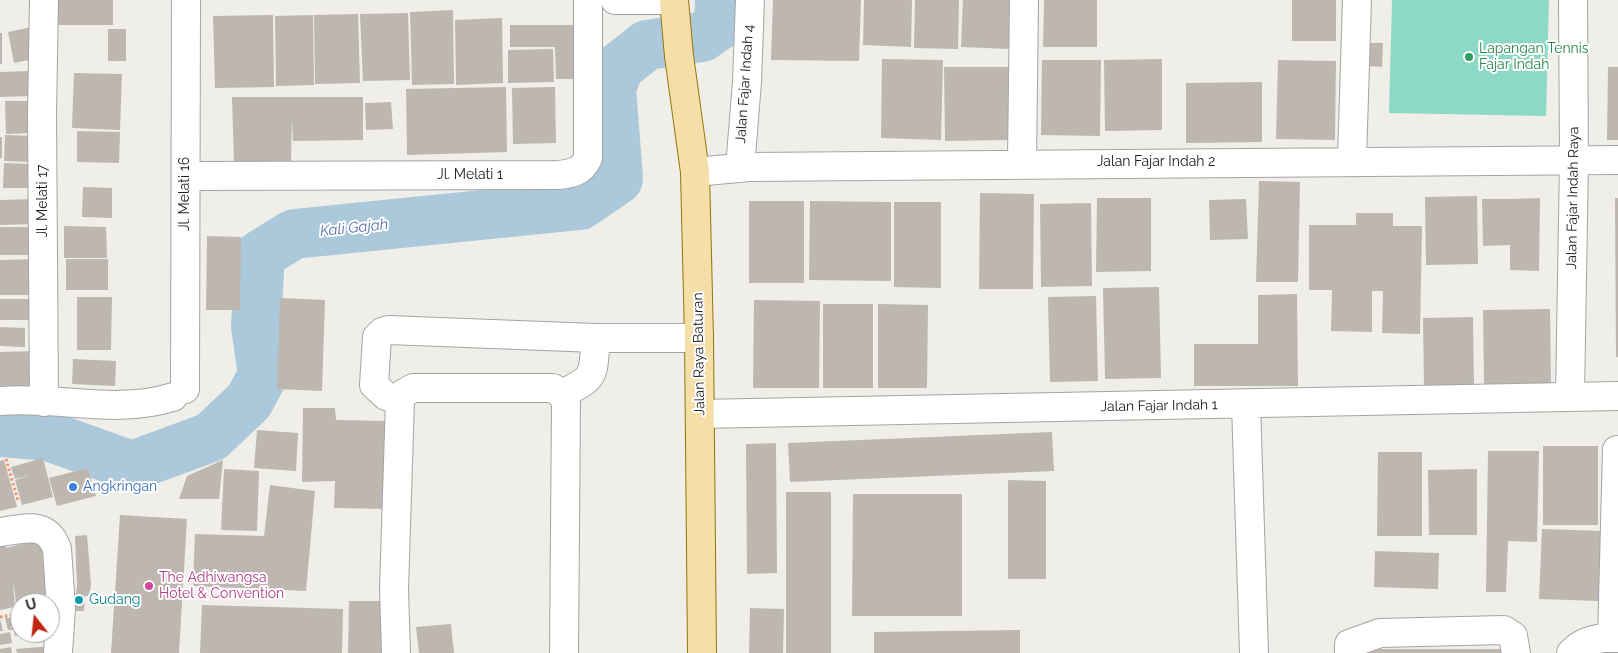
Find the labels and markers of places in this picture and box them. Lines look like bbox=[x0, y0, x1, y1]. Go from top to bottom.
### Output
place label: Lapangan Tennis Fajar Indah bbox=[1479, 41, 1589, 74]
marker: Lapangan Tennis Fajar Indah bbox=[1463, 51, 1475, 63]
place label: Angkringan bbox=[83, 479, 157, 495]
marker: Angkringan bbox=[67, 481, 79, 493]
place label: The Adhiwangsa Hotel & Convention bbox=[159, 570, 284, 602]
marker: The Adhiwangsa Hotel & Convention bbox=[143, 580, 155, 592]
place label: Gudang bbox=[89, 592, 140, 608]
marker: Gudang bbox=[73, 594, 85, 606]

